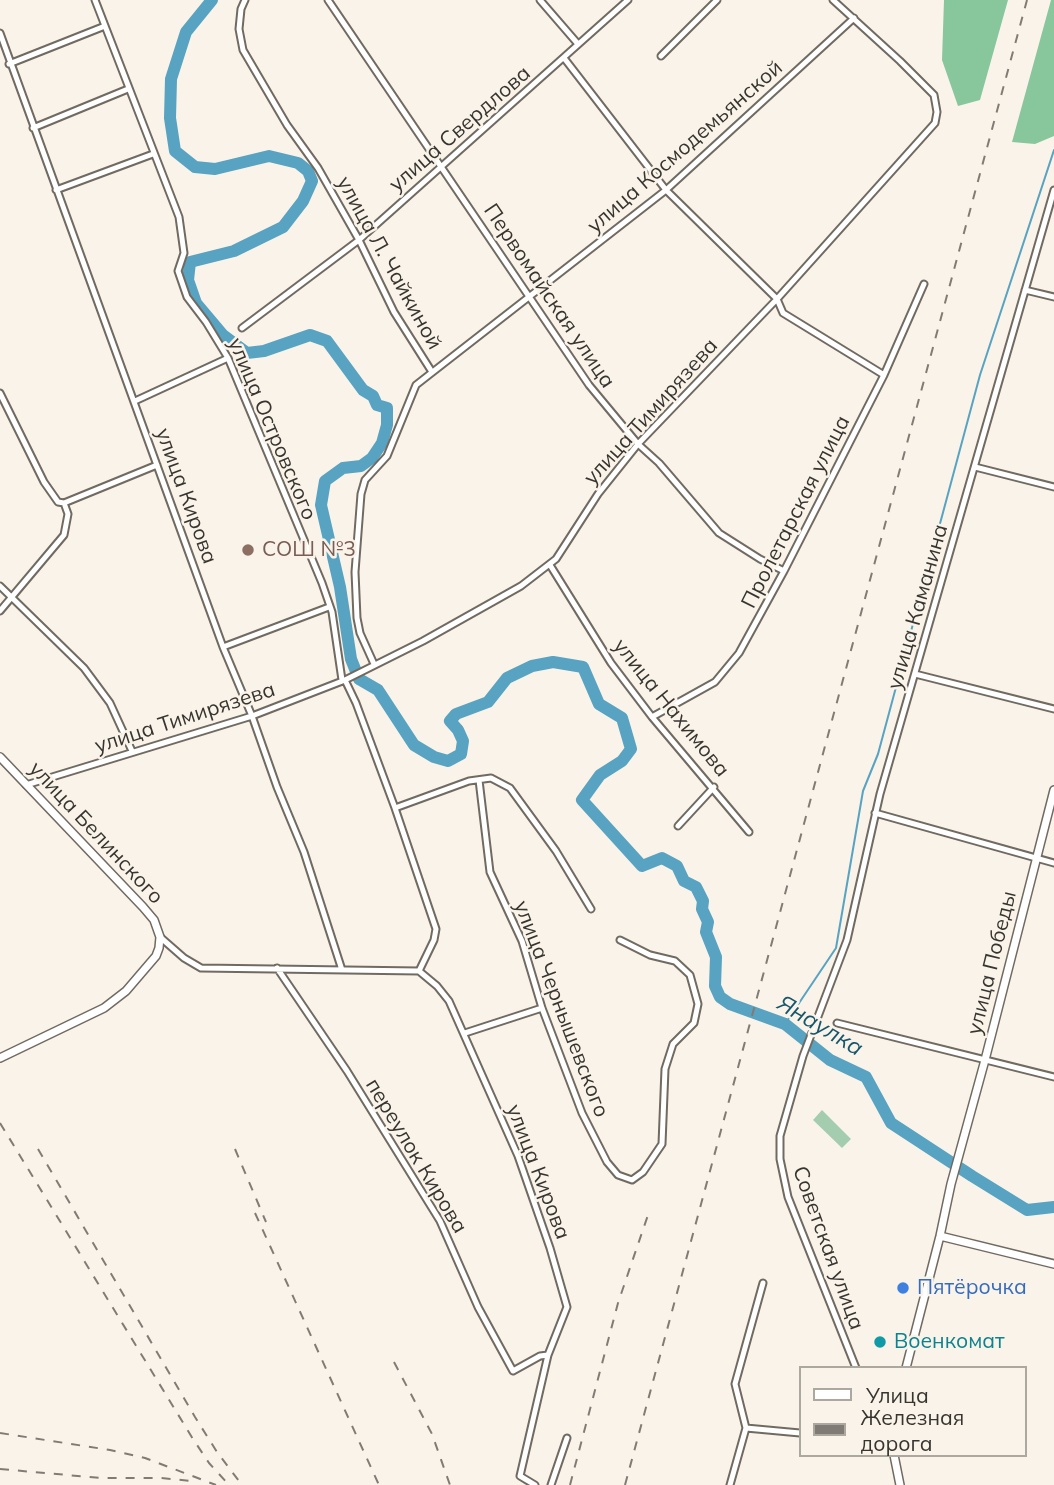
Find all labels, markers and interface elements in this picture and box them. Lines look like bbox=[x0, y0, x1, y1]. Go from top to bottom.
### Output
street label: улица Космодемьянской bbox=[582, 55, 788, 239]
street label: улица Свердлова bbox=[384, 61, 536, 197]
street label: улица Л. Чайкиной bbox=[331, 172, 447, 354]
street label: Первомайская улица bbox=[478, 199, 620, 393]
street label: улица Островского bbox=[222, 334, 322, 524]
street label: улица Тимирязева bbox=[579, 334, 723, 490]
street label: Пролетарская улица bbox=[736, 411, 856, 613]
street label: улица Кирова bbox=[150, 425, 222, 567]
street label: улица Каманина bbox=[882, 522, 954, 692]
place label: СОШ №3 bbox=[262, 537, 356, 563]
marker: СОШ №3 bbox=[240, 542, 256, 558]
street label: улица Нахимова bbox=[608, 634, 734, 782]
street label: улица Тимирязева bbox=[92, 677, 278, 759]
street label: улица Белинского bbox=[24, 757, 168, 909]
street label: улица Победы bbox=[962, 889, 1022, 1037]
street label: улица Чернышевского bbox=[508, 897, 614, 1121]
water label: Янаулка bbox=[772, 990, 868, 1062]
street label: переулок Кирова bbox=[360, 1074, 472, 1238]
street label: улица Кирова bbox=[501, 1101, 575, 1243]
street label: Советская улица bbox=[787, 1163, 869, 1333]
place label: Пятёрочка bbox=[917, 1275, 1027, 1301]
marker: Пятёрочка bbox=[895, 1280, 911, 1296]
place label: Военкомат bbox=[894, 1329, 1005, 1355]
marker: Военкомат bbox=[872, 1334, 888, 1350]
legend bbox=[799, 1366, 1026, 1457]
text: Улица bbox=[866, 1382, 929, 1408]
text: Железная дорога bbox=[860, 1404, 964, 1456]

